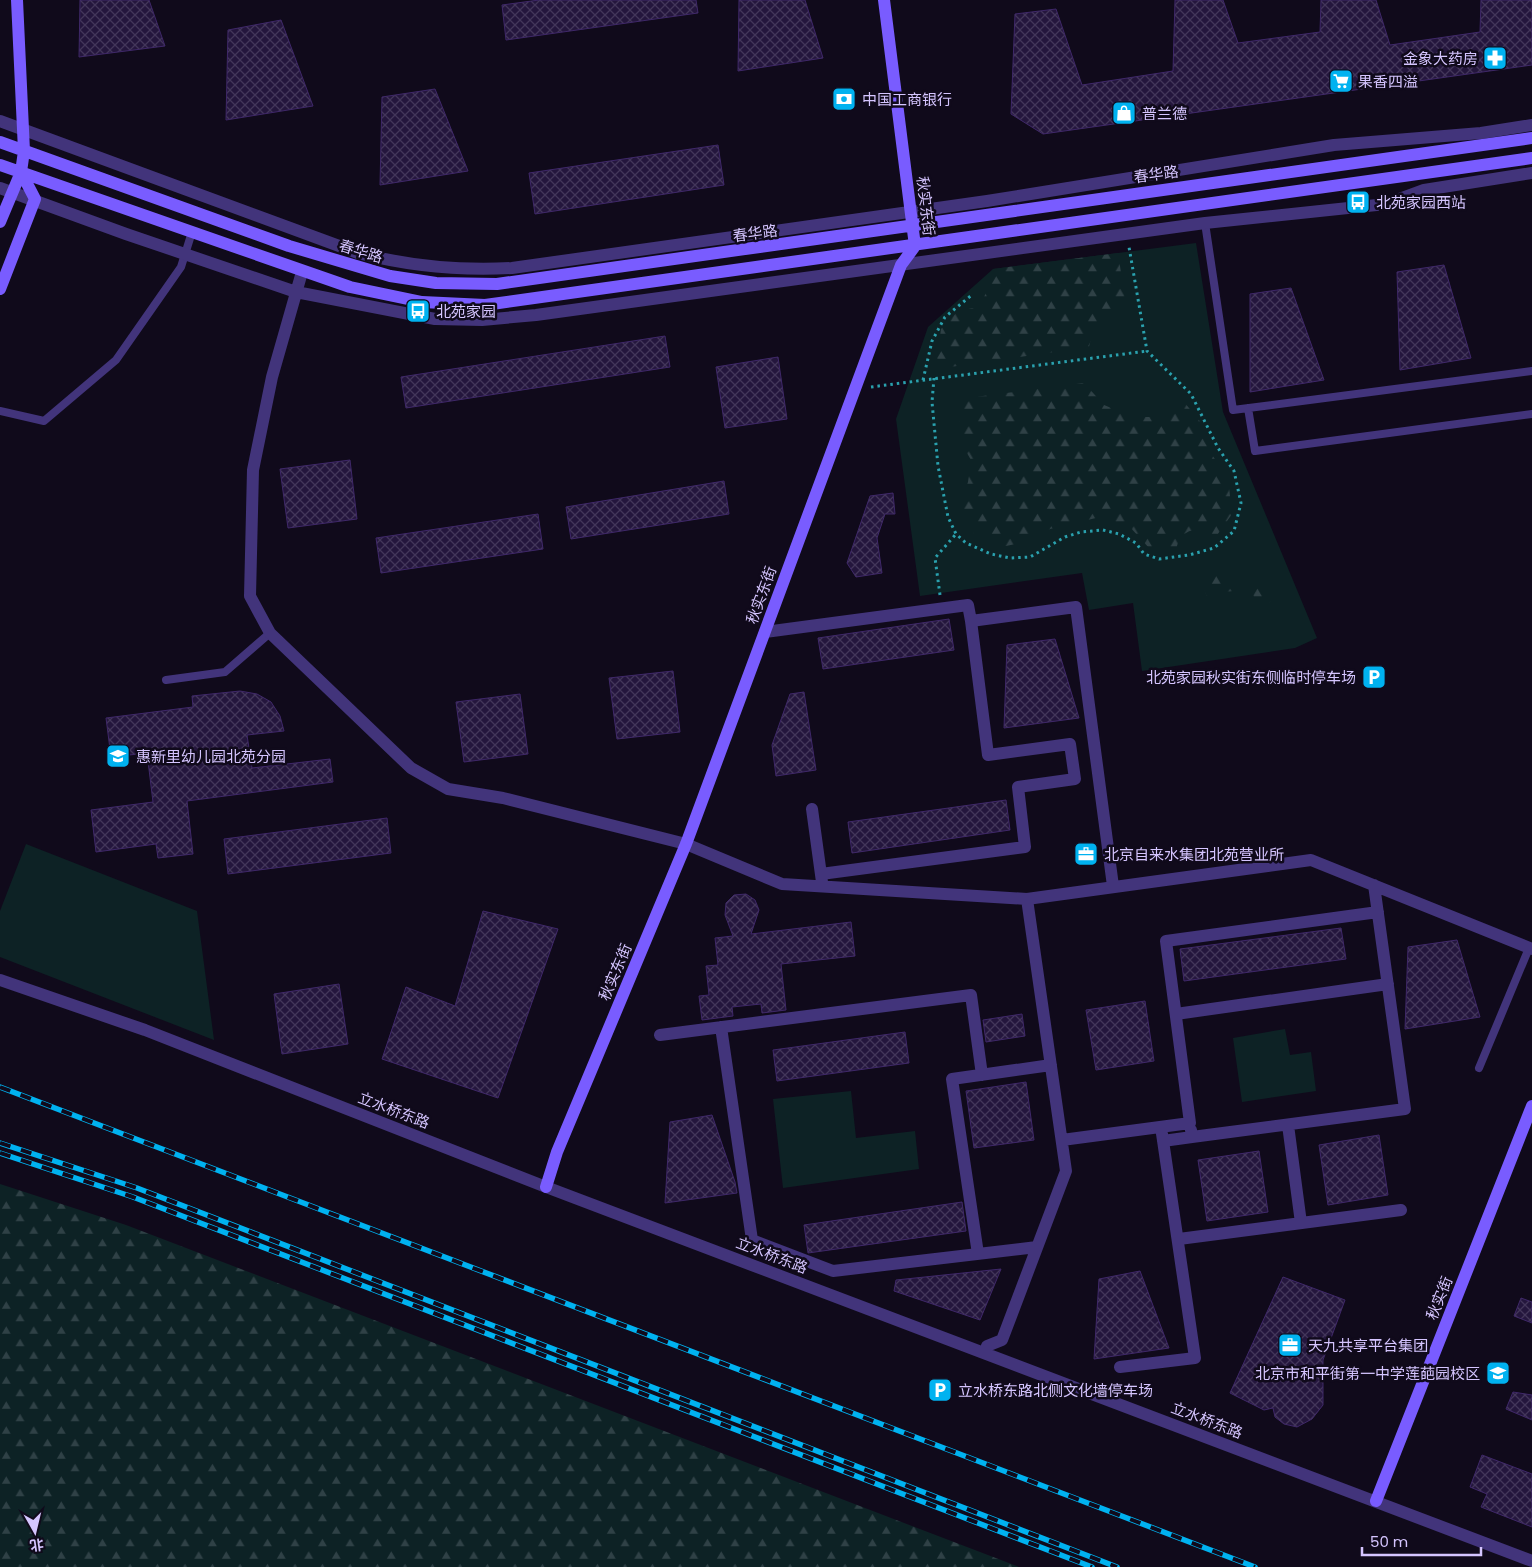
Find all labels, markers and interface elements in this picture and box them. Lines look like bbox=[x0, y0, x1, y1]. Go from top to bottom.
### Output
pharmacy icon: 金象大药房 bbox=[1482, 45, 1508, 71]
place label: 金象大药房 bbox=[1403, 48, 1478, 69]
supermarket icon: 果香四溢 bbox=[1328, 68, 1354, 94]
place label: 果香四溢 bbox=[1358, 71, 1418, 92]
bank icon: 中国工商银行 bbox=[831, 86, 857, 112]
place label: 中国工商银行 bbox=[862, 89, 952, 110]
shop icon: 普兰德 bbox=[1111, 100, 1137, 126]
place label: 普兰德 bbox=[1142, 103, 1187, 124]
street label: 春华路 bbox=[1132, 160, 1180, 188]
street label: 秋实东街 bbox=[912, 175, 940, 237]
bus stop icon: 北苑家园西站 bbox=[1345, 189, 1371, 215]
place label: 北苑家园西站 bbox=[1376, 192, 1466, 213]
street label: 春华路 bbox=[731, 219, 779, 247]
street label: 春华路 bbox=[336, 234, 386, 268]
bus stop icon: 北苑家园 bbox=[405, 298, 431, 324]
place label: 北苑家园 bbox=[436, 301, 496, 322]
street label: 秋实东街 bbox=[741, 563, 781, 627]
parking icon: 北苑家园秋实街东侧临时停车场 bbox=[1361, 664, 1387, 690]
place label: 北苑家园秋实街东侧临时停车场 bbox=[1146, 667, 1356, 688]
school or university icon: 惠新里幼儿园北苑分园 bbox=[105, 743, 131, 769]
place label: 惠新里幼儿园北苑分园 bbox=[136, 746, 286, 767]
office icon: 北京自来水集团北苑营业所 bbox=[1073, 841, 1099, 867]
place label: 北京自来水集团北苑营业所 bbox=[1104, 844, 1284, 865]
street label: 秋实东街 bbox=[594, 940, 636, 1004]
street label: 立水桥东路 bbox=[355, 1087, 433, 1133]
street label: 立水桥东路 bbox=[733, 1232, 811, 1278]
street label: 秋实街 bbox=[1421, 1273, 1457, 1323]
office icon: 天九共享平台集团 bbox=[1277, 1332, 1303, 1358]
place label: 天九共享平台集团 bbox=[1308, 1335, 1428, 1356]
school or university icon: 北京市和平街第一中学莲葩园校区 bbox=[1485, 1360, 1511, 1386]
place label: 北京市和平街第一中学莲葩园校区 bbox=[1255, 1363, 1480, 1384]
parking icon: 立水桥东路北侧文化墙停车场 bbox=[927, 1377, 953, 1403]
place label: 立水桥东路北侧文化墙停车场 bbox=[958, 1380, 1153, 1401]
street label: 立水桥东路 bbox=[1168, 1397, 1246, 1443]
north arrow bbox=[10, 1507, 60, 1557]
scale bar bbox=[1362, 1524, 1481, 1556]
text: 50 m bbox=[1370, 1531, 1408, 1552]
text: 北 bbox=[28, 1534, 45, 1556]

